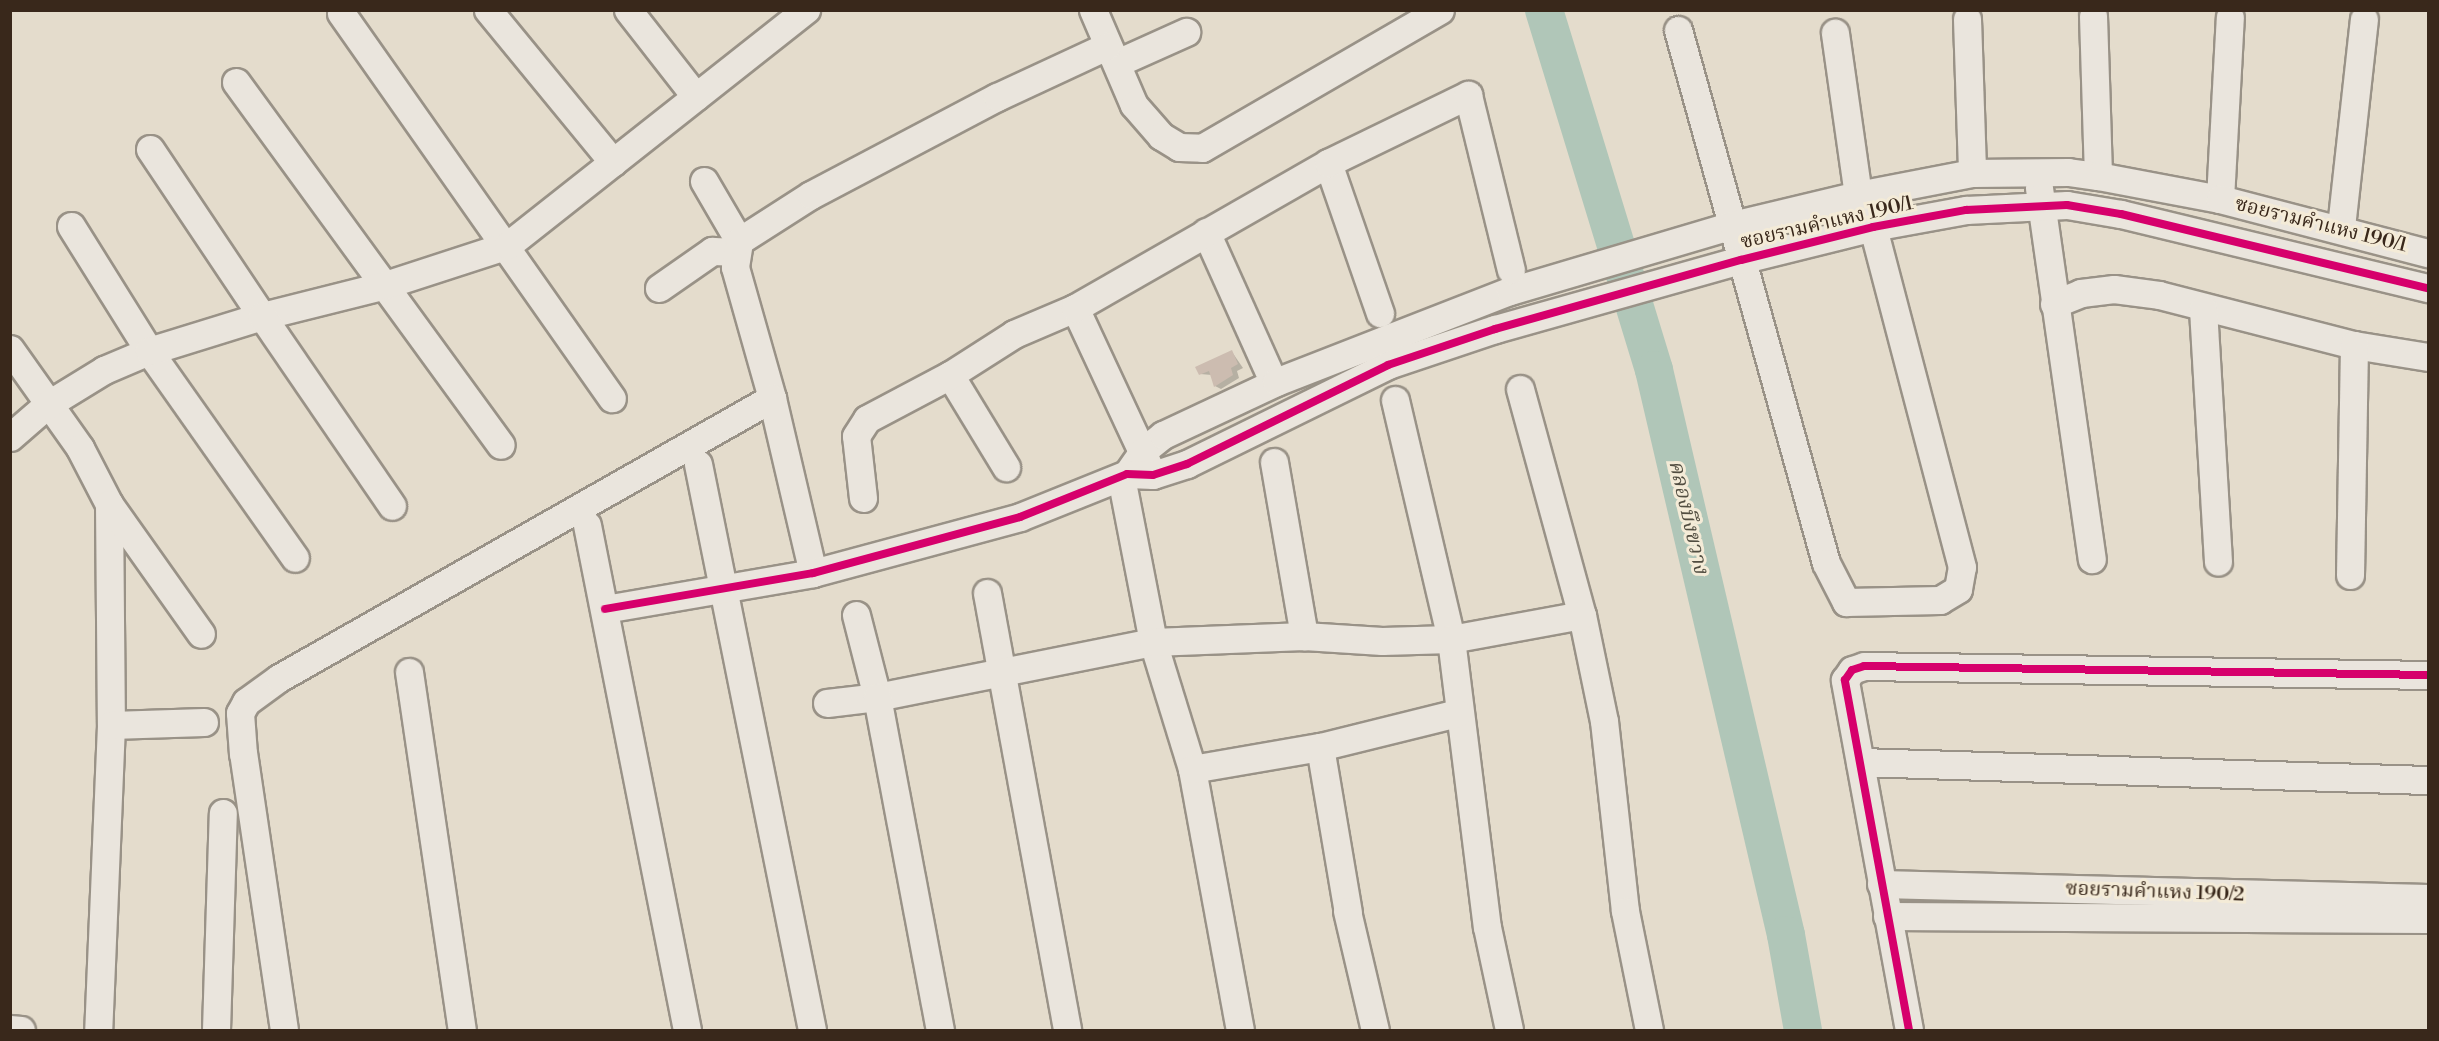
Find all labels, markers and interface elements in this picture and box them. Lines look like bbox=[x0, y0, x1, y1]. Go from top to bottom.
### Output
street label: ซอยรามคำแหง 190/1 bbox=[1738, 191, 1916, 255]
street label: ซอยรามคำแหง 190/1 bbox=[2232, 192, 2410, 258]
water label: คลองบึงขวาง bbox=[1663, 458, 1713, 576]
street label: ซอยรามคำแหง 190/2 bbox=[2065, 877, 2245, 907]

